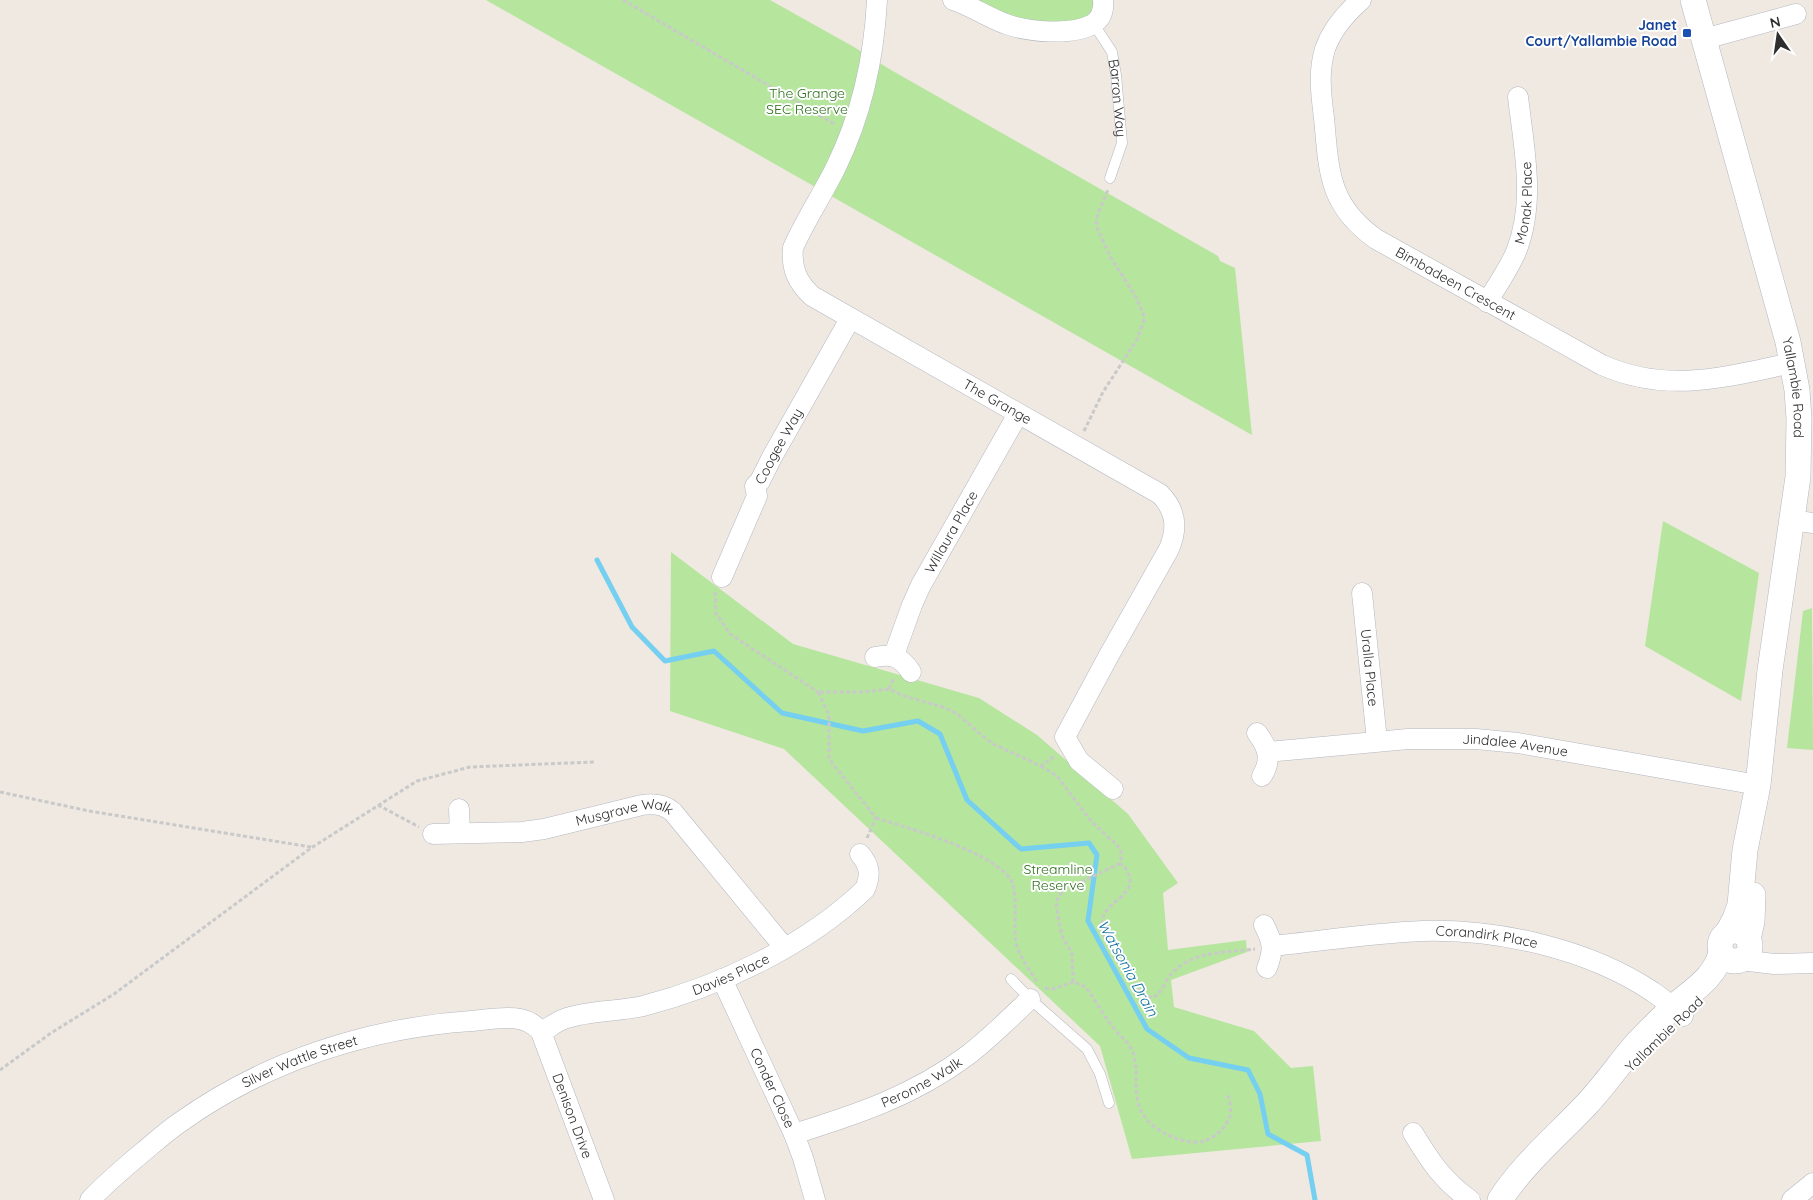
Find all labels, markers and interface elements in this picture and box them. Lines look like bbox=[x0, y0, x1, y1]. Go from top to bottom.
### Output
north arrow bbox=[1753, 10, 1803, 60]
text: N bbox=[1768, 12, 1782, 32]
place label: Janet Court/Yallambie Road bbox=[1525, 16, 1677, 50]
marker: Janet Court/Yallambie Road bbox=[1681, 27, 1693, 39]
street label: Barron Way bbox=[1104, 58, 1130, 138]
park label: The Grange SEC Reserve bbox=[766, 84, 848, 118]
street label: Monak Place bbox=[1510, 161, 1536, 246]
street label: Bimbadeen Crescent bbox=[1392, 243, 1519, 324]
street label: Yallambie Road bbox=[1778, 335, 1808, 438]
street label: The Grange bbox=[960, 375, 1035, 428]
street label: Coogee Way bbox=[751, 405, 807, 487]
street label: Willaura Place bbox=[921, 487, 982, 577]
street label: Uralla Place bbox=[1357, 628, 1382, 707]
street label: Jindalee Avenue bbox=[1462, 730, 1569, 761]
street label: Musgrave Walk bbox=[574, 795, 677, 830]
park label: Streamline Reserve bbox=[1023, 860, 1093, 894]
water label: Watsonia Drain bbox=[1094, 916, 1162, 1020]
street label: Corandirk Place bbox=[1435, 922, 1540, 952]
street label: Davies Place bbox=[690, 949, 772, 999]
street label: Yallambie Road bbox=[1621, 992, 1707, 1076]
street label: Silver Wattle Street bbox=[239, 1031, 360, 1092]
street label: Conder Close bbox=[746, 1045, 799, 1131]
street label: Peronne Walk bbox=[878, 1053, 966, 1112]
street label: Denison Drive bbox=[548, 1071, 597, 1161]

